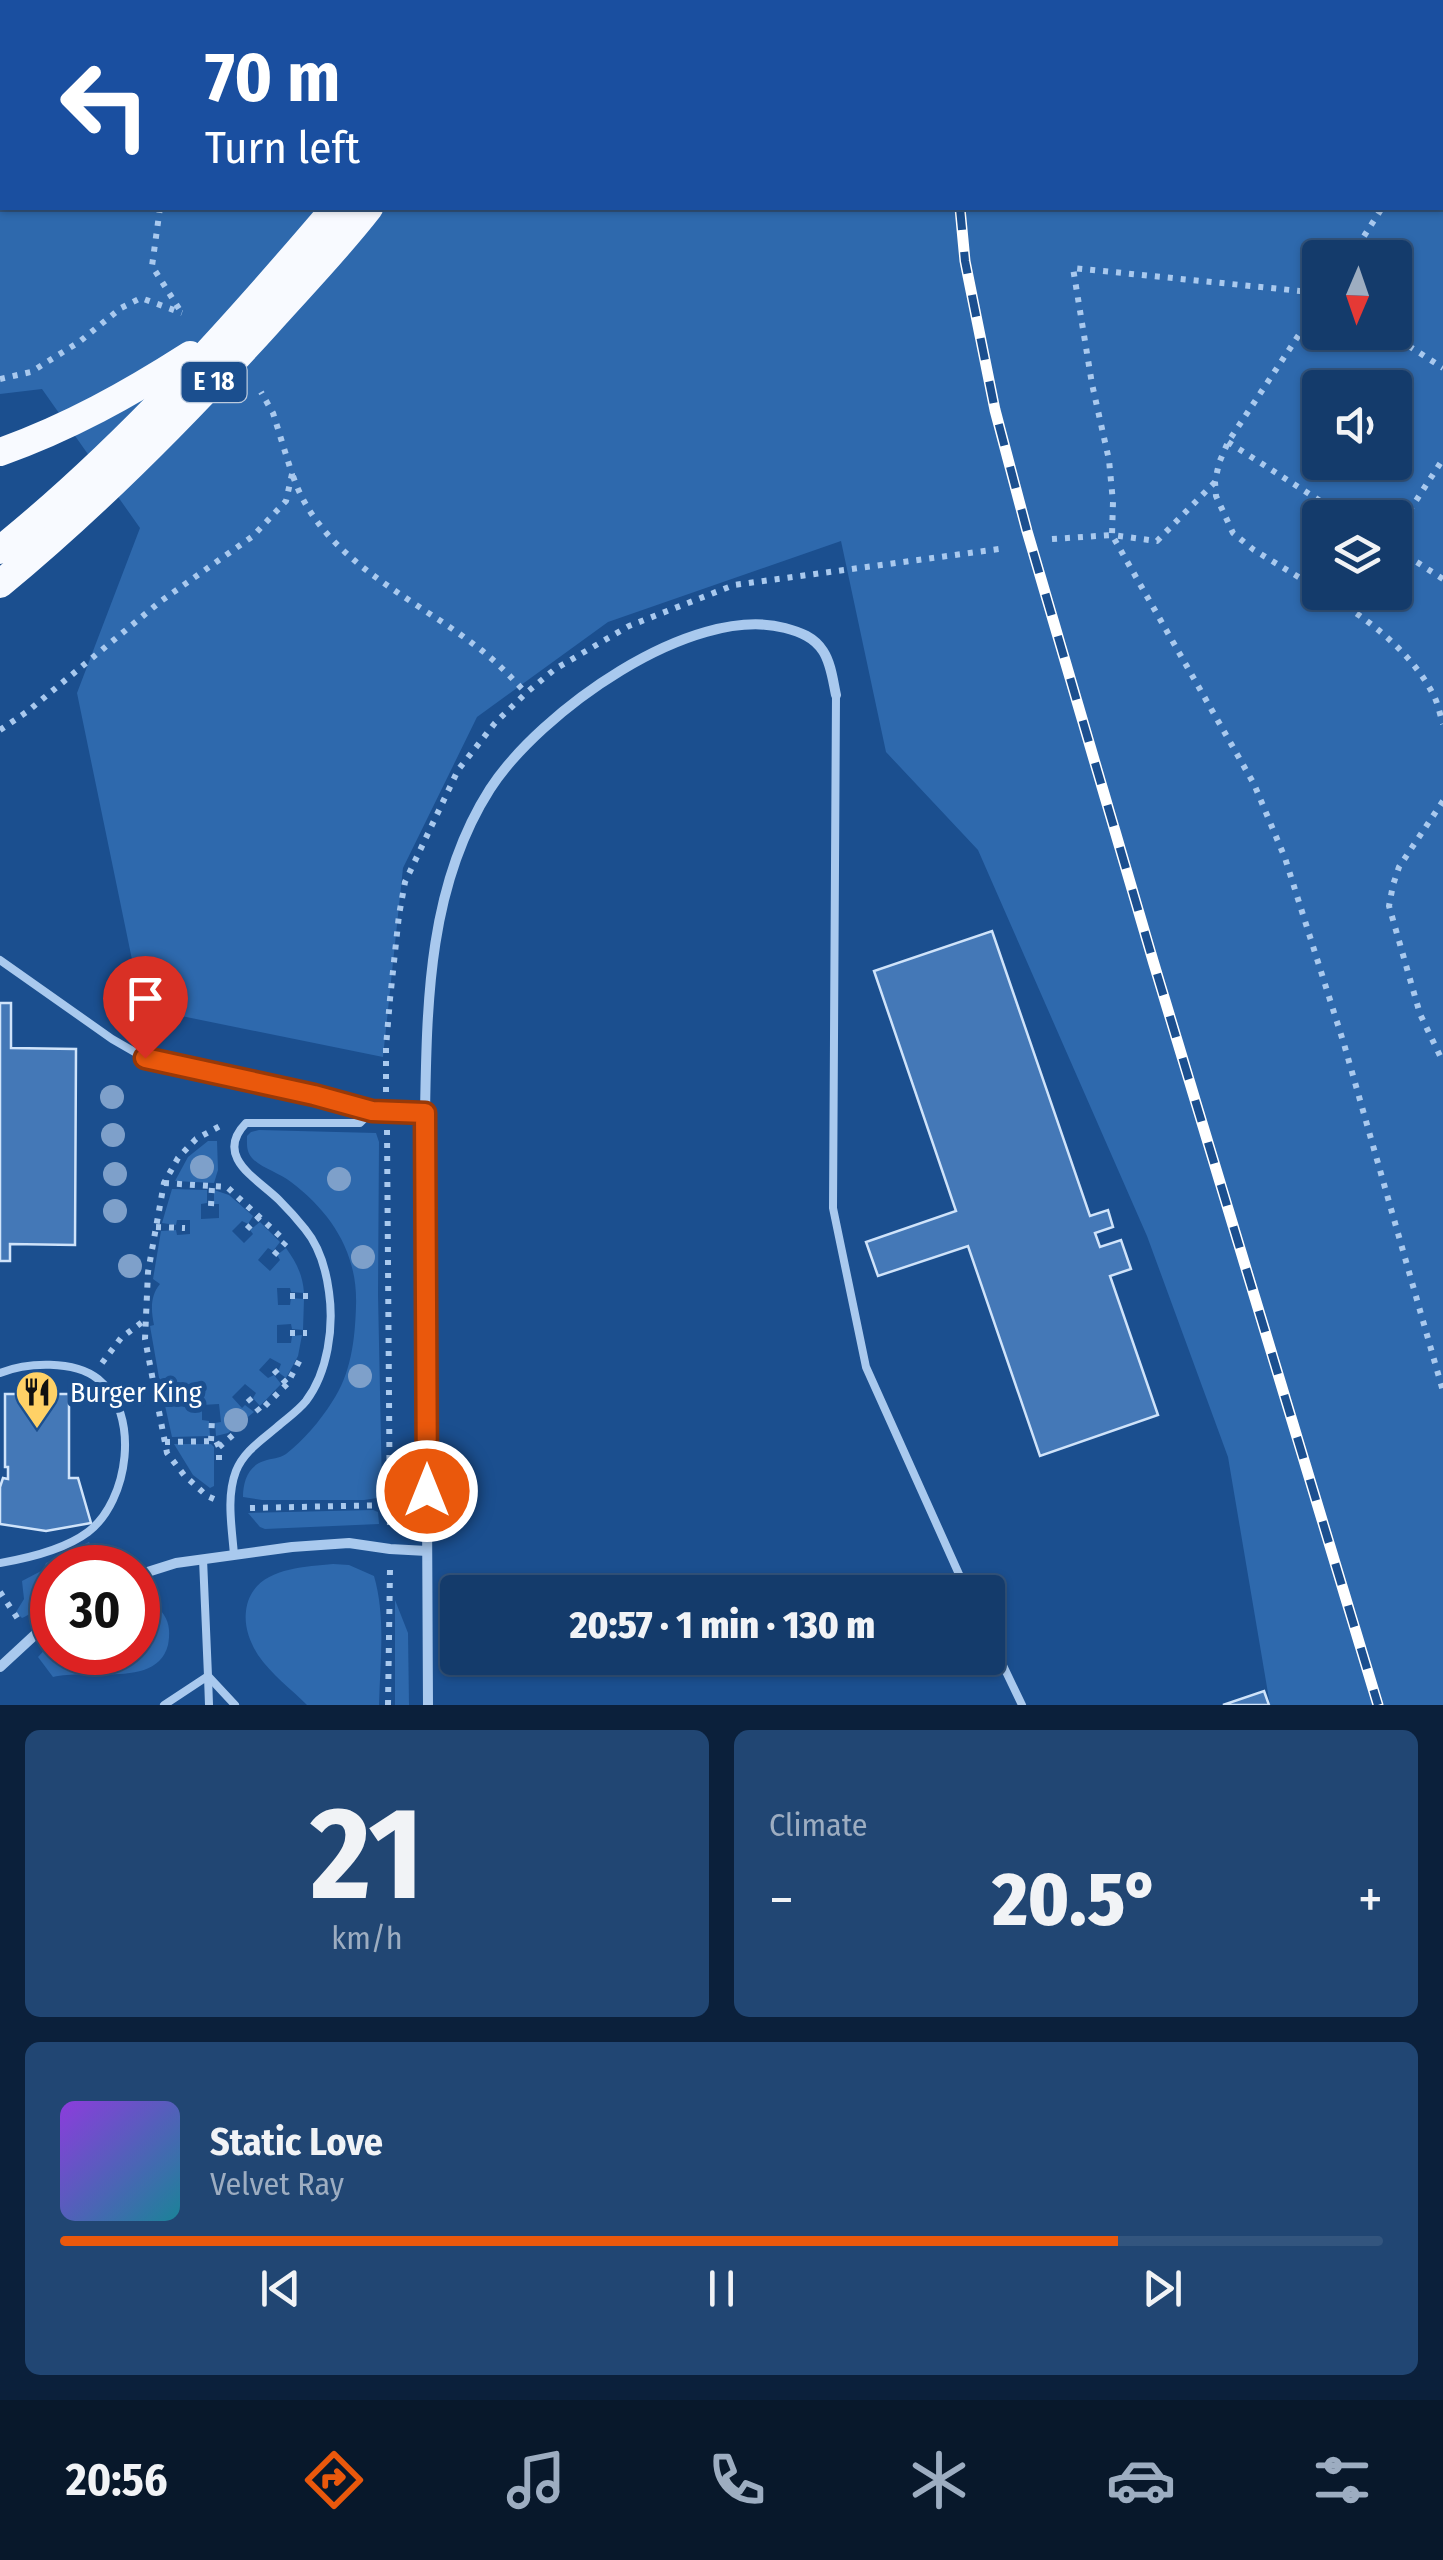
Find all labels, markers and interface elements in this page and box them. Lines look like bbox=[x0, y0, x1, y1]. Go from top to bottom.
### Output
text: 70 m bbox=[205, 36, 340, 120]
icon: left bbox=[40, 40, 170, 170]
text: Turn left bbox=[205, 121, 360, 175]
north arrow bbox=[1302, 240, 1412, 350]
map controls bbox=[1302, 240, 1412, 610]
road number: E 18 bbox=[182, 362, 246, 402]
button: sound bbox=[1302, 370, 1412, 480]
button: layers bbox=[1302, 500, 1412, 610]
pin bbox=[103, 956, 188, 1059]
icon: arrive bbox=[118, 971, 173, 1026]
restaurant icon: Burger King bbox=[14, 1369, 60, 1430]
place label: Burger King bbox=[70, 1376, 203, 1409]
position arrow bbox=[375, 1439, 479, 1543]
speed limit sign: 30 bbox=[30, 1545, 160, 1675]
text: 20:57 · 1 min · 130 m bbox=[570, 1602, 875, 1648]
text: 21 bbox=[311, 1776, 423, 1932]
text: Climate bbox=[769, 1806, 868, 1844]
text: 20.5° bbox=[993, 1855, 1159, 1945]
text: − bbox=[769, 1867, 794, 1933]
text: + bbox=[1358, 1867, 1383, 1933]
text: km/h bbox=[331, 1919, 403, 1957]
text: Static Love bbox=[210, 2119, 383, 2165]
text: Velvet Ray bbox=[210, 2165, 344, 2203]
icon: previous bbox=[253, 2261, 308, 2316]
icon: pause bbox=[694, 2261, 749, 2316]
icon: next bbox=[1135, 2261, 1190, 2316]
icon: directions bbox=[299, 2445, 369, 2515]
icon: music bbox=[501, 2445, 571, 2515]
icon: phone bbox=[702, 2445, 772, 2515]
icon: climate bbox=[904, 2445, 974, 2515]
icon: car bbox=[1106, 2445, 1176, 2515]
icon: filters bbox=[1307, 2445, 1377, 2515]
text: 20:56 bbox=[66, 2453, 168, 2507]

